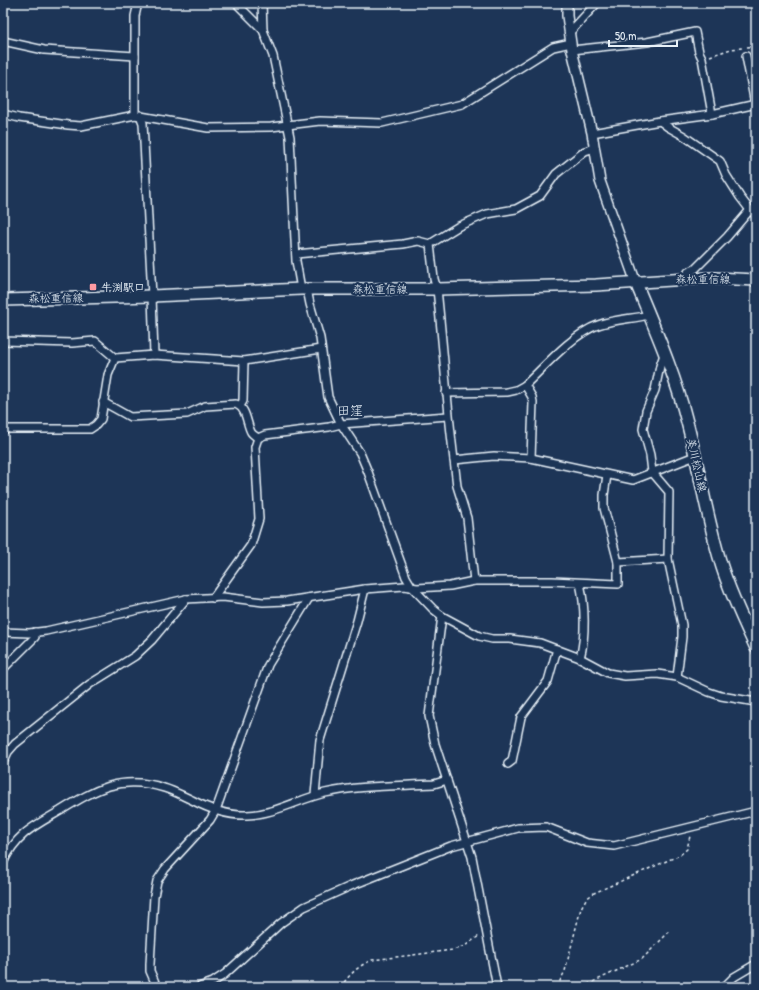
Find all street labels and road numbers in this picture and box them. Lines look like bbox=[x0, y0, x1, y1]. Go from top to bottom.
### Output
street label: 森松重信線 bbox=[676, 272, 731, 286]
street label: 森松重信線 bbox=[353, 282, 408, 296]
street label: 森松重信線 bbox=[28, 291, 84, 305]
street label: 美川松山線 bbox=[684, 437, 710, 493]

